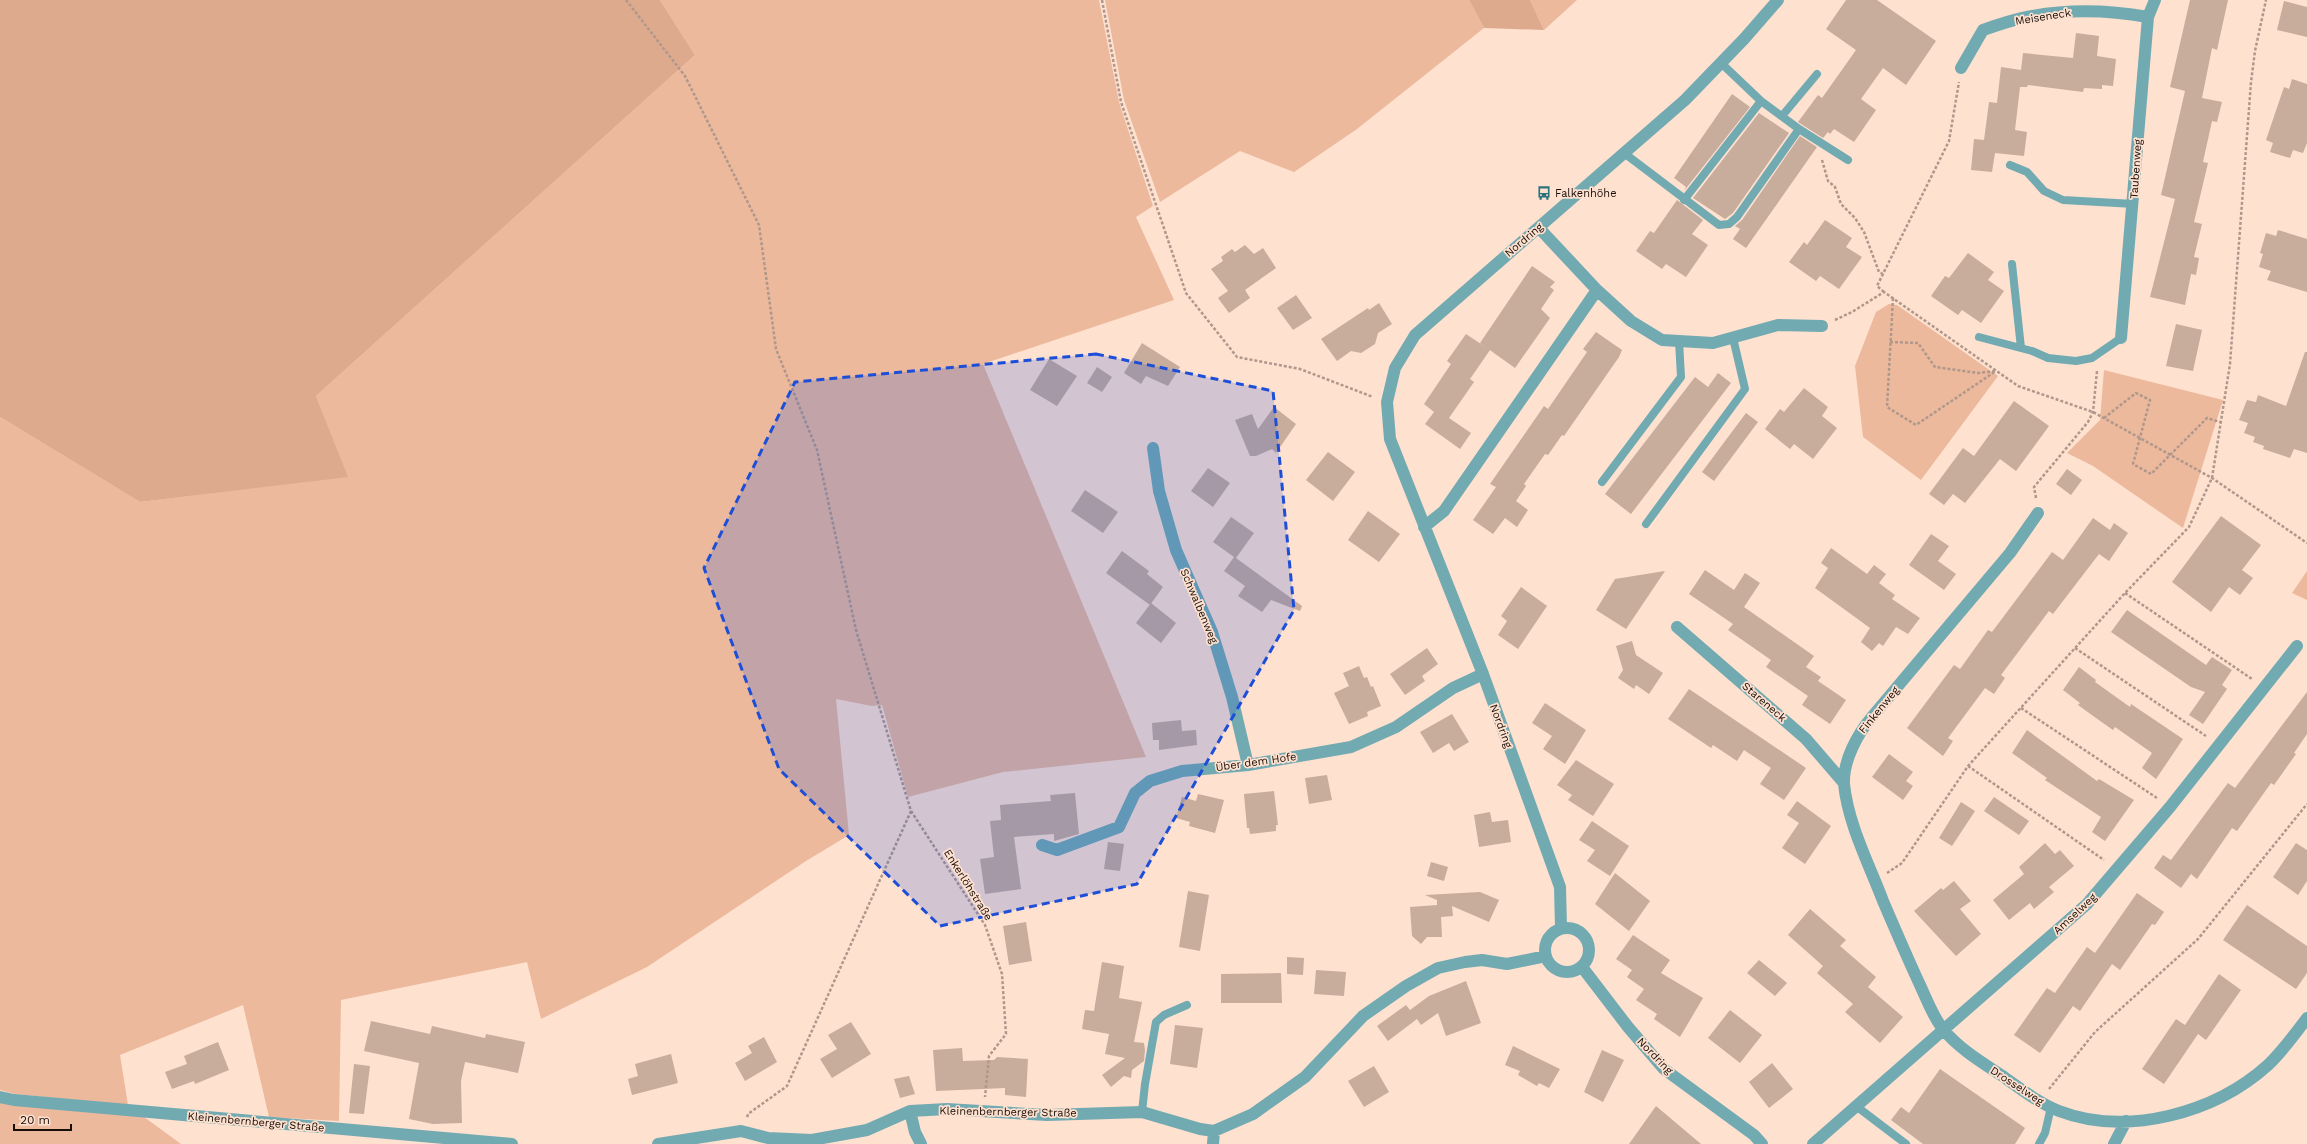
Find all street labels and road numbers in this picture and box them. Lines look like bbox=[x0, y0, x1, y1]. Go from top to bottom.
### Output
street label: Meiseneck bbox=[2014, 6, 2072, 28]
street label: Taubenweg bbox=[2127, 139, 2145, 199]
street label: Nordring bbox=[1502, 220, 1546, 260]
street label: Schwalbenweg bbox=[1177, 567, 1221, 645]
street label: Stareneck bbox=[1739, 679, 1789, 725]
street label: Finkenweg bbox=[1856, 684, 1902, 736]
street label: Nordring bbox=[1487, 702, 1515, 750]
street label: Über dem Hofe bbox=[1215, 749, 1297, 774]
street label: Enkerlöhstraße bbox=[941, 847, 995, 923]
street label: Amselweg bbox=[2051, 891, 2099, 937]
street label: Nordring bbox=[1634, 1035, 1676, 1077]
street label: Drosselweg bbox=[1988, 1064, 2046, 1108]
street label: Kleinenbernberger Straße bbox=[939, 1104, 1077, 1120]
street label: Kleinenbernberger Straße bbox=[187, 1110, 325, 1134]

